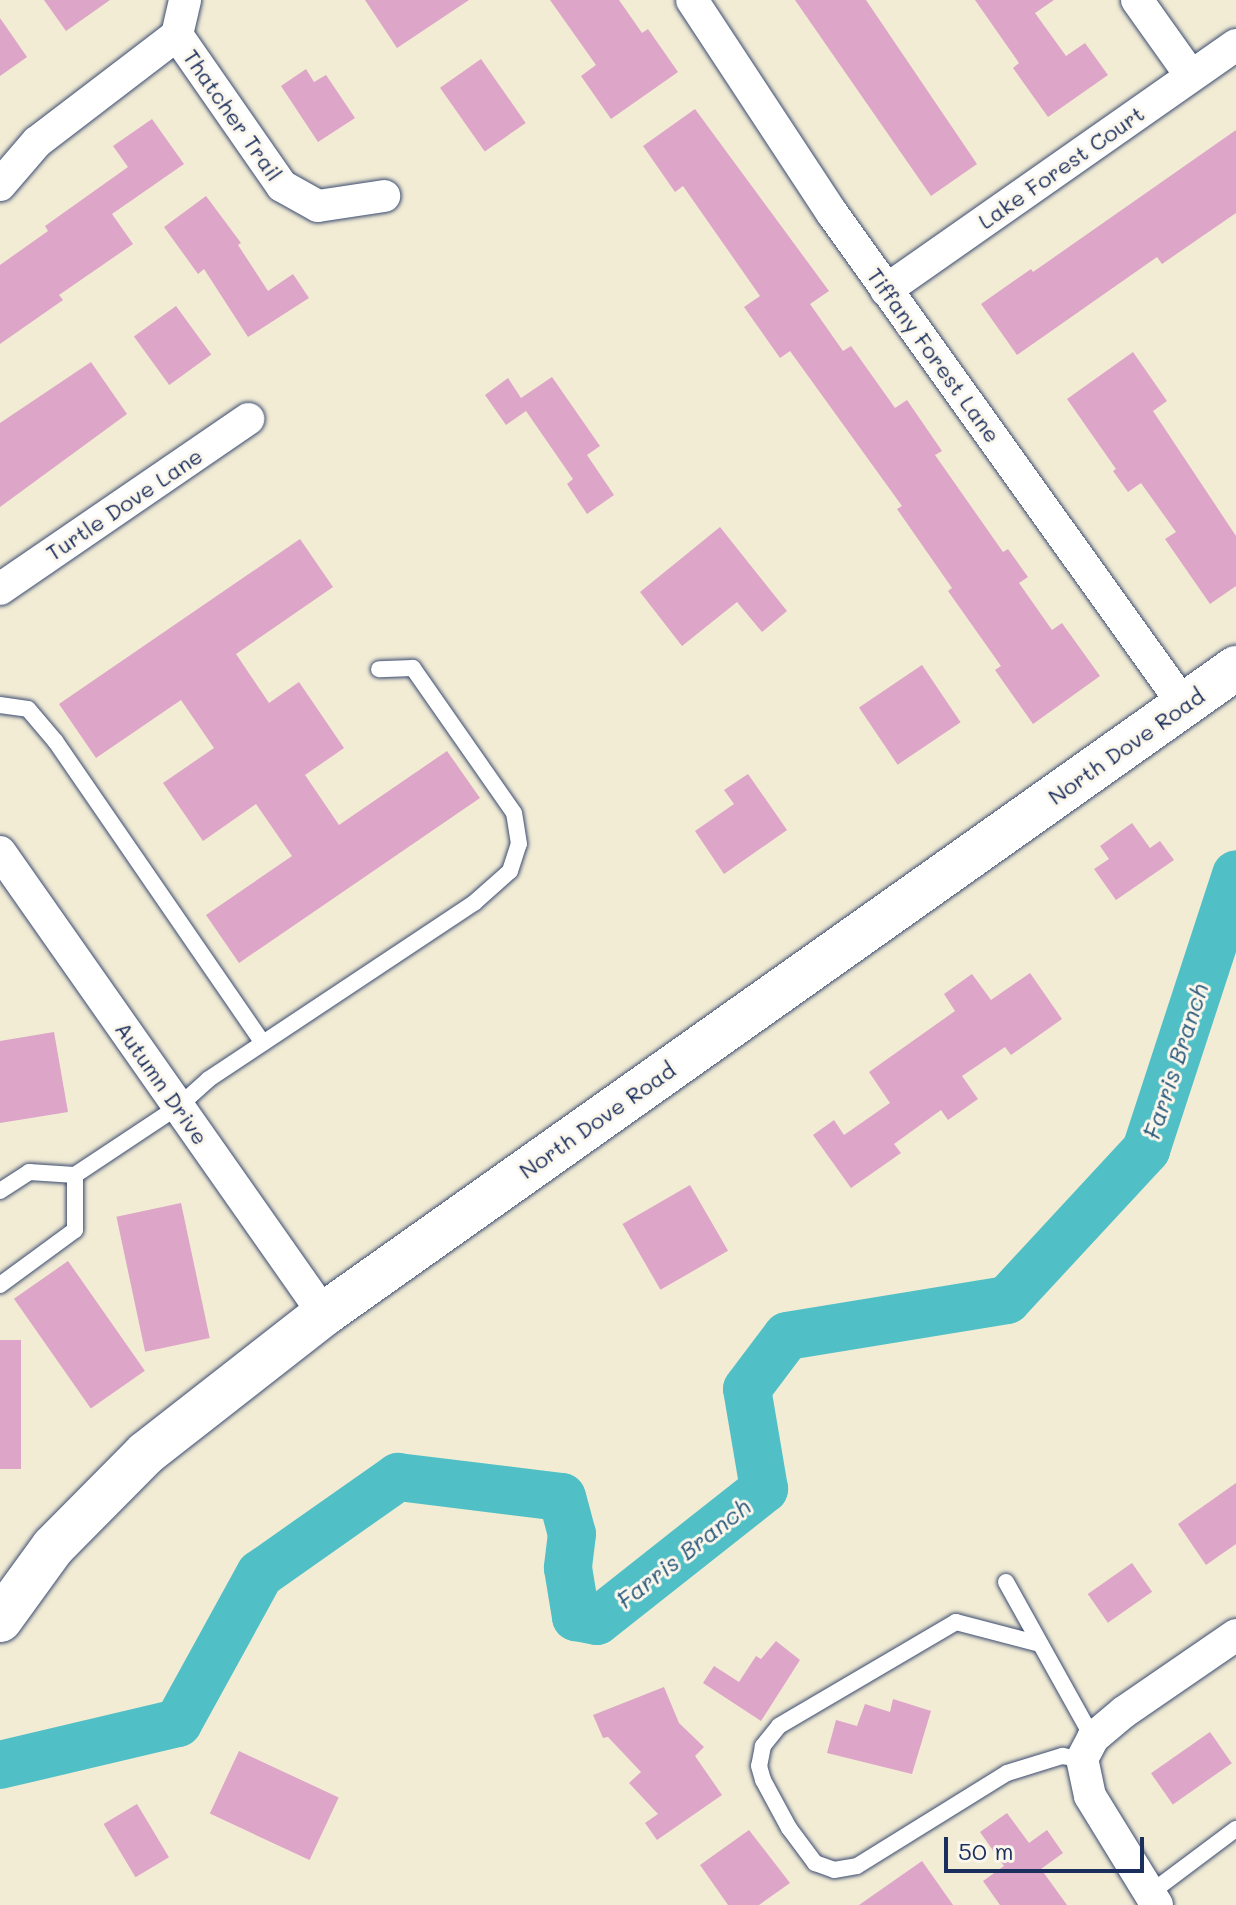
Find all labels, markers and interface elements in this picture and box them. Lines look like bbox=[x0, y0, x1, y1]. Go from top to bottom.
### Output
street label: Thatcher Trail bbox=[178, 44, 288, 186]
street label: Lake Forest Court bbox=[973, 100, 1149, 234]
street label: Tiffany Forest Lane bbox=[862, 263, 1006, 447]
street label: Turtle Dove Lane bbox=[41, 442, 207, 566]
street label: North Dove Road bbox=[1043, 682, 1209, 810]
water label: Farris Branch bbox=[1136, 980, 1214, 1142]
street label: Autumn Drive bbox=[110, 1016, 214, 1150]
street label: North Dove Road bbox=[514, 1056, 680, 1184]
water label: Farris Branch bbox=[610, 1492, 756, 1614]
scale bar bbox=[948, 1821, 1148, 1871]
text: 50 m bbox=[958, 1835, 1014, 1866]

